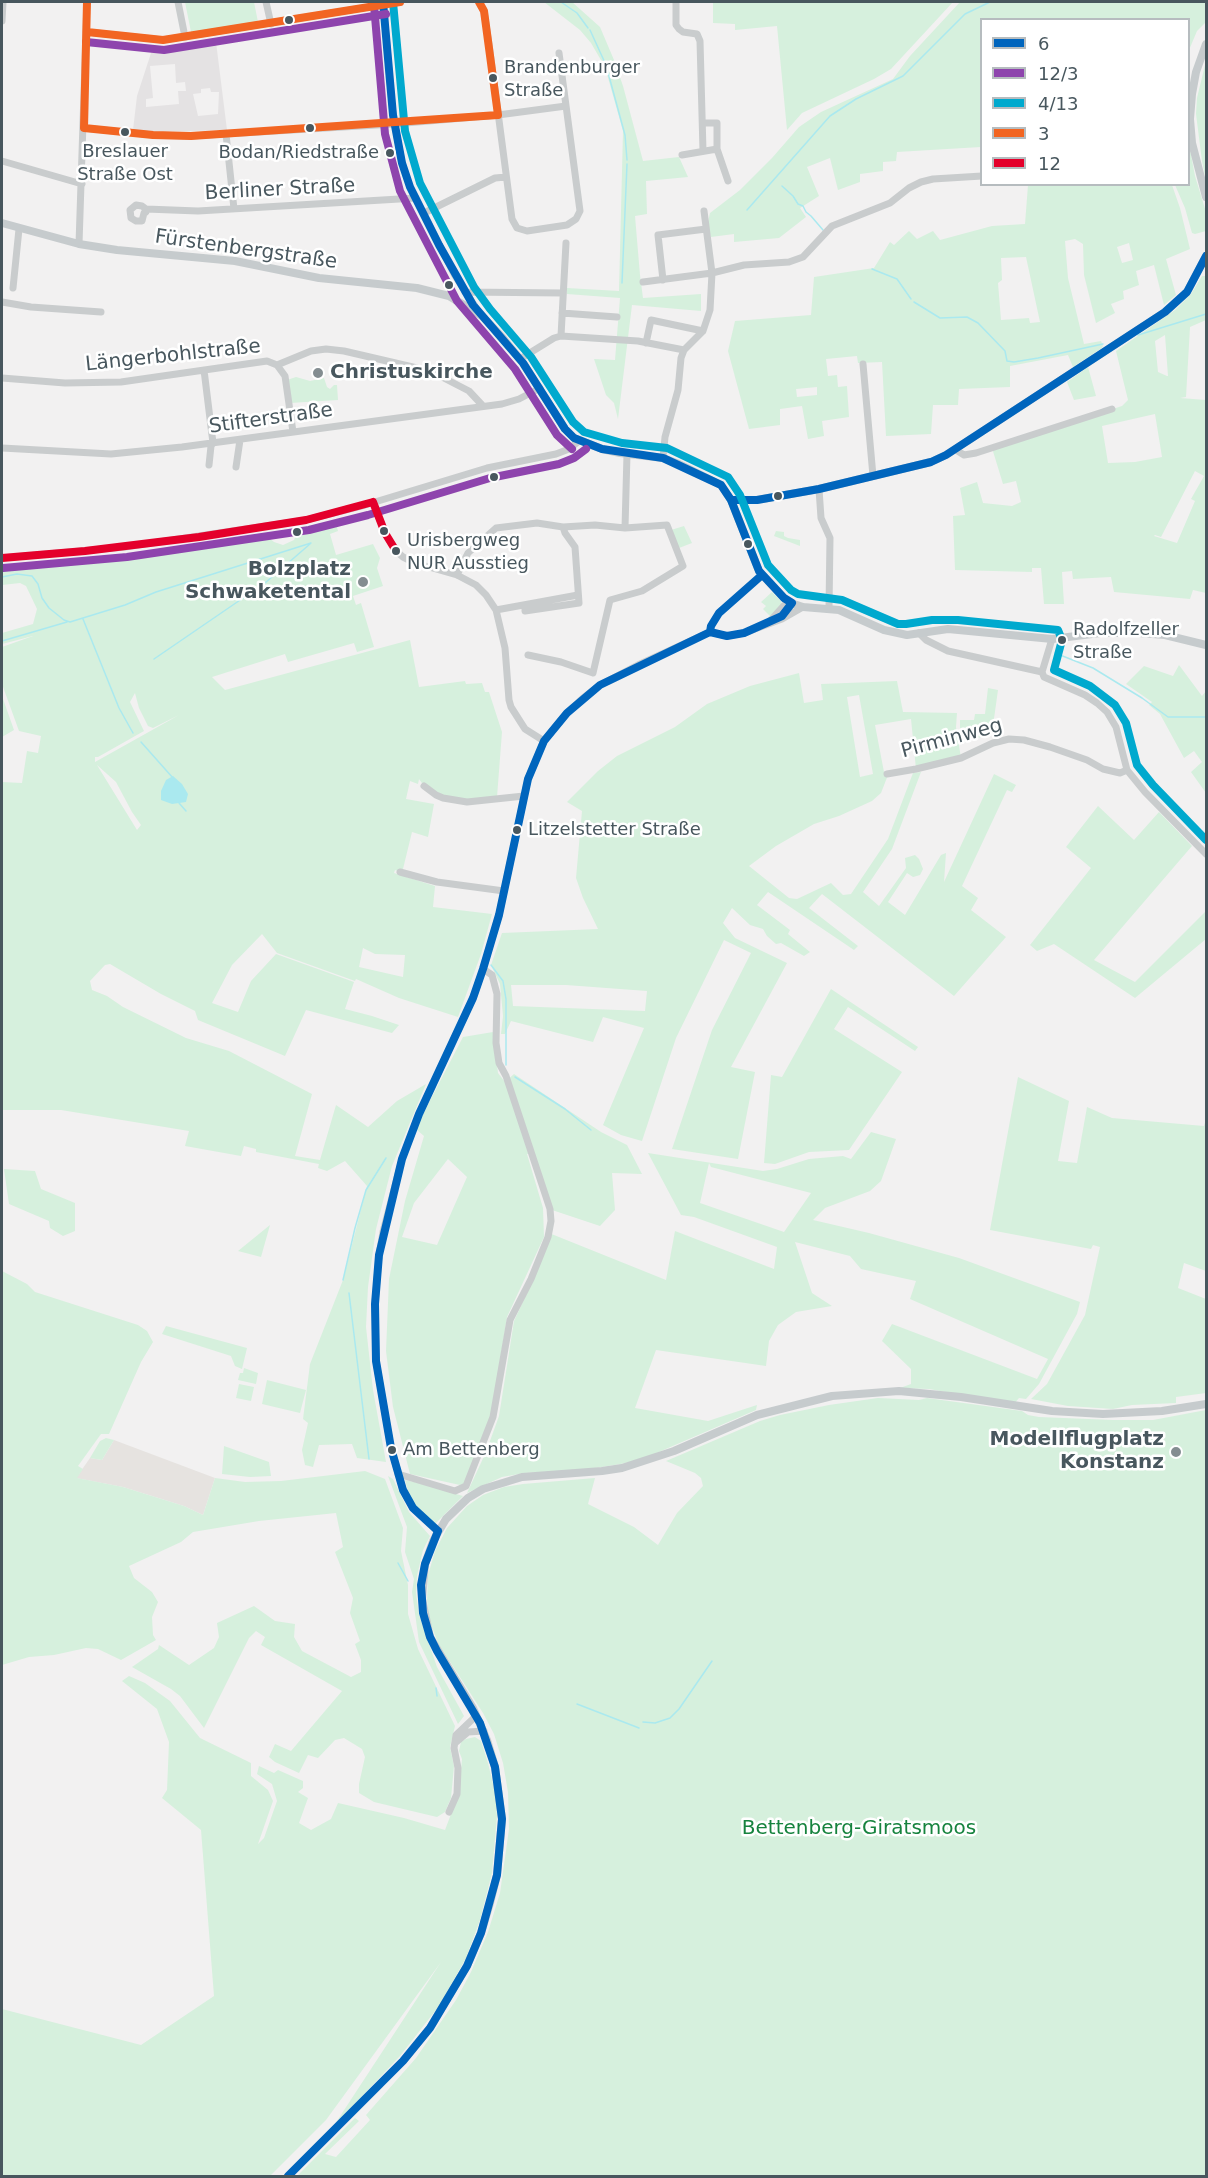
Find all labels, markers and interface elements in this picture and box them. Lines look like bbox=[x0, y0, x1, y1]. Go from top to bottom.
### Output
unlabelled marker bbox=[283, 14, 295, 26]
legend bbox=[980, 18, 1190, 186]
text: 6 bbox=[1038, 33, 1049, 54]
place label: Brandenburger Straße bbox=[504, 57, 640, 100]
text: 12/3 bbox=[1038, 63, 1078, 84]
marker: Brandenburger Straße bbox=[487, 72, 499, 84]
text: 4/13 bbox=[1038, 93, 1078, 114]
unlabelled marker bbox=[304, 122, 316, 134]
text: 3 bbox=[1038, 123, 1049, 144]
marker: Breslauer Straße Ost bbox=[119, 126, 131, 138]
place label: Breslauer Straße Ost bbox=[77, 141, 173, 184]
place label: Bodan/Riedstraße bbox=[218, 142, 379, 164]
marker: Bodan/Riedstraße bbox=[384, 147, 396, 159]
text: 12 bbox=[1038, 153, 1061, 174]
street label: Berliner Straße bbox=[204, 174, 356, 206]
street label: Fürstenbergstraße bbox=[153, 225, 339, 275]
unlabelled marker bbox=[443, 279, 455, 291]
street label: Längerbohlstraße bbox=[84, 335, 262, 377]
place label: Christuskirche bbox=[330, 361, 493, 385]
marker: Christuskirche bbox=[311, 366, 325, 380]
street label: Stifterstraße bbox=[208, 398, 334, 440]
unlabelled marker bbox=[488, 471, 500, 483]
unlabelled marker bbox=[772, 490, 784, 502]
unlabelled marker bbox=[378, 525, 390, 537]
unlabelled marker bbox=[291, 526, 303, 538]
place label: Urisbergweg NUR Ausstieg bbox=[407, 530, 529, 572]
unlabelled marker bbox=[742, 538, 754, 550]
marker: Urisbergweg NUR Ausstieg bbox=[390, 545, 402, 557]
place label: Bolzplatz Schwaketental bbox=[185, 558, 351, 605]
marker: Bolzplatz Schwaketental bbox=[356, 575, 370, 589]
place label: Radolfzeller Straße bbox=[1073, 619, 1179, 662]
marker: Radolfzeller Straße bbox=[1056, 634, 1068, 646]
street label: Pirminweg bbox=[899, 714, 1005, 764]
place label: Litzelstetter Straße bbox=[528, 819, 701, 841]
marker: Litzelstetter Straße bbox=[511, 824, 523, 836]
place label: Modellflugplatz Konstanz bbox=[990, 1428, 1164, 1475]
place label: Am Bettenberg bbox=[403, 1439, 540, 1461]
marker: Am Bettenberg bbox=[386, 1444, 398, 1456]
marker: Modellflugplatz Konstanz bbox=[1169, 1445, 1183, 1459]
park label: Bettenberg-Giratsmoos bbox=[742, 1817, 976, 1841]

